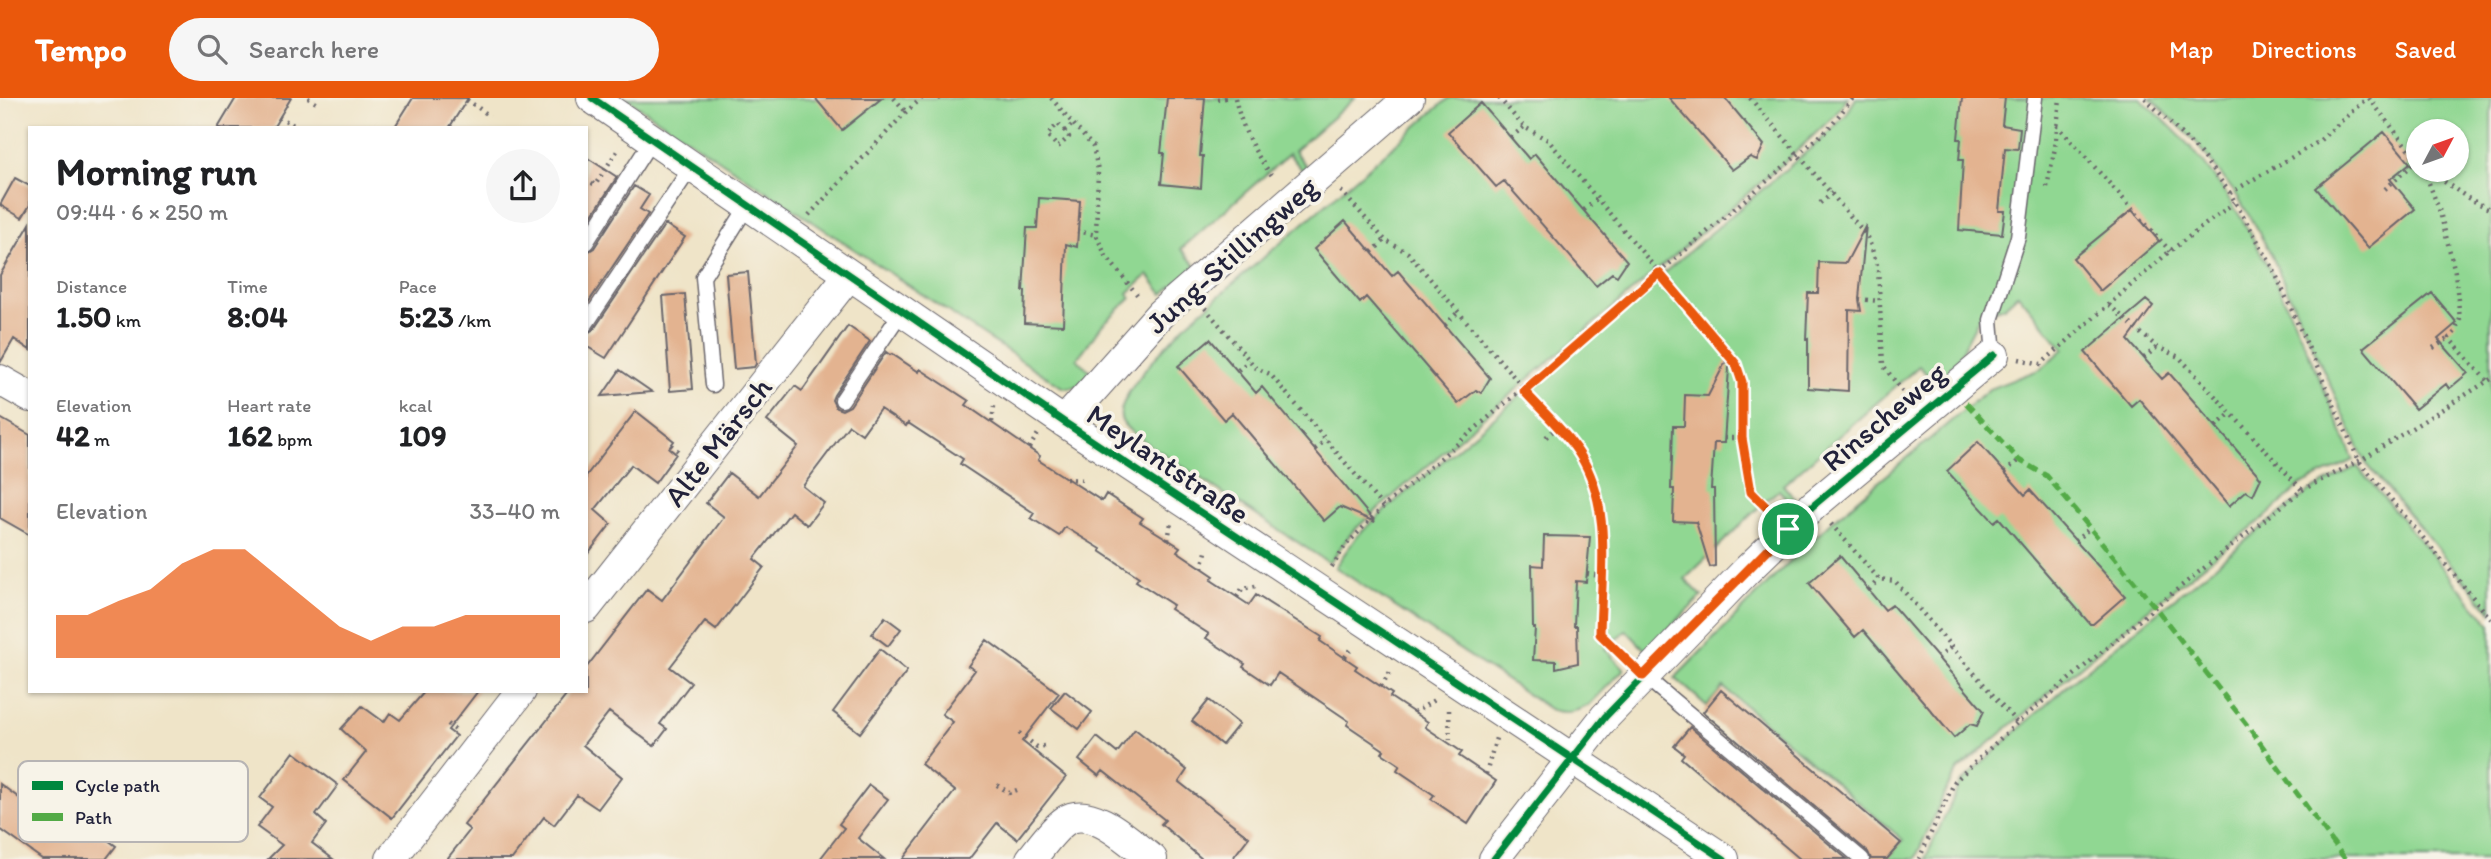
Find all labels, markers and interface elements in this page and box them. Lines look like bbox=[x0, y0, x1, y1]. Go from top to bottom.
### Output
search box bbox=[169, 18, 659, 81]
text: Tempo bbox=[35, 30, 127, 69]
icon: search bbox=[193, 30, 231, 68]
text: Search here bbox=[249, 33, 379, 65]
text: Map bbox=[2169, 35, 2213, 64]
text: Directions bbox=[2251, 35, 2357, 64]
text: Saved bbox=[2395, 35, 2456, 64]
north arrow bbox=[2406, 119, 2469, 182]
map controls bbox=[2406, 119, 2469, 182]
text: Morning run bbox=[56, 149, 257, 195]
button: share bbox=[486, 149, 560, 223]
street label: Jung-Stillingweg bbox=[1138, 167, 1326, 341]
text: 09:44 · 6 × 250 m bbox=[56, 198, 228, 226]
text: Distance bbox=[56, 275, 127, 298]
text: Time bbox=[227, 275, 268, 298]
text: Pace bbox=[399, 275, 437, 298]
text: 1.50 bbox=[56, 298, 112, 335]
text: 8:04 bbox=[227, 298, 288, 335]
text: 5:23 bbox=[399, 298, 454, 335]
text: km bbox=[112, 309, 141, 332]
text: /km bbox=[454, 309, 491, 332]
street label: Rinscheweg bbox=[1814, 354, 1954, 479]
street label: Alte Märsch bbox=[656, 370, 780, 514]
text: Elevation bbox=[56, 394, 132, 417]
text: Heart rate bbox=[227, 394, 311, 417]
text: kcal bbox=[399, 394, 432, 417]
street label: Meylantstraße bbox=[1080, 396, 1257, 532]
text: 42 bbox=[56, 417, 90, 454]
text: 162 bbox=[227, 417, 273, 454]
text: 109 bbox=[399, 417, 447, 454]
text: m bbox=[90, 428, 110, 451]
text: bpm bbox=[273, 428, 312, 451]
text: Elevation bbox=[56, 497, 147, 525]
text: 33–40 m bbox=[470, 497, 560, 525]
pin bbox=[1758, 499, 1818, 559]
icon: arrive bbox=[1769, 510, 1807, 548]
legend bbox=[18, 761, 248, 842]
text: Cycle path bbox=[75, 774, 160, 797]
text: Path bbox=[75, 806, 112, 829]

